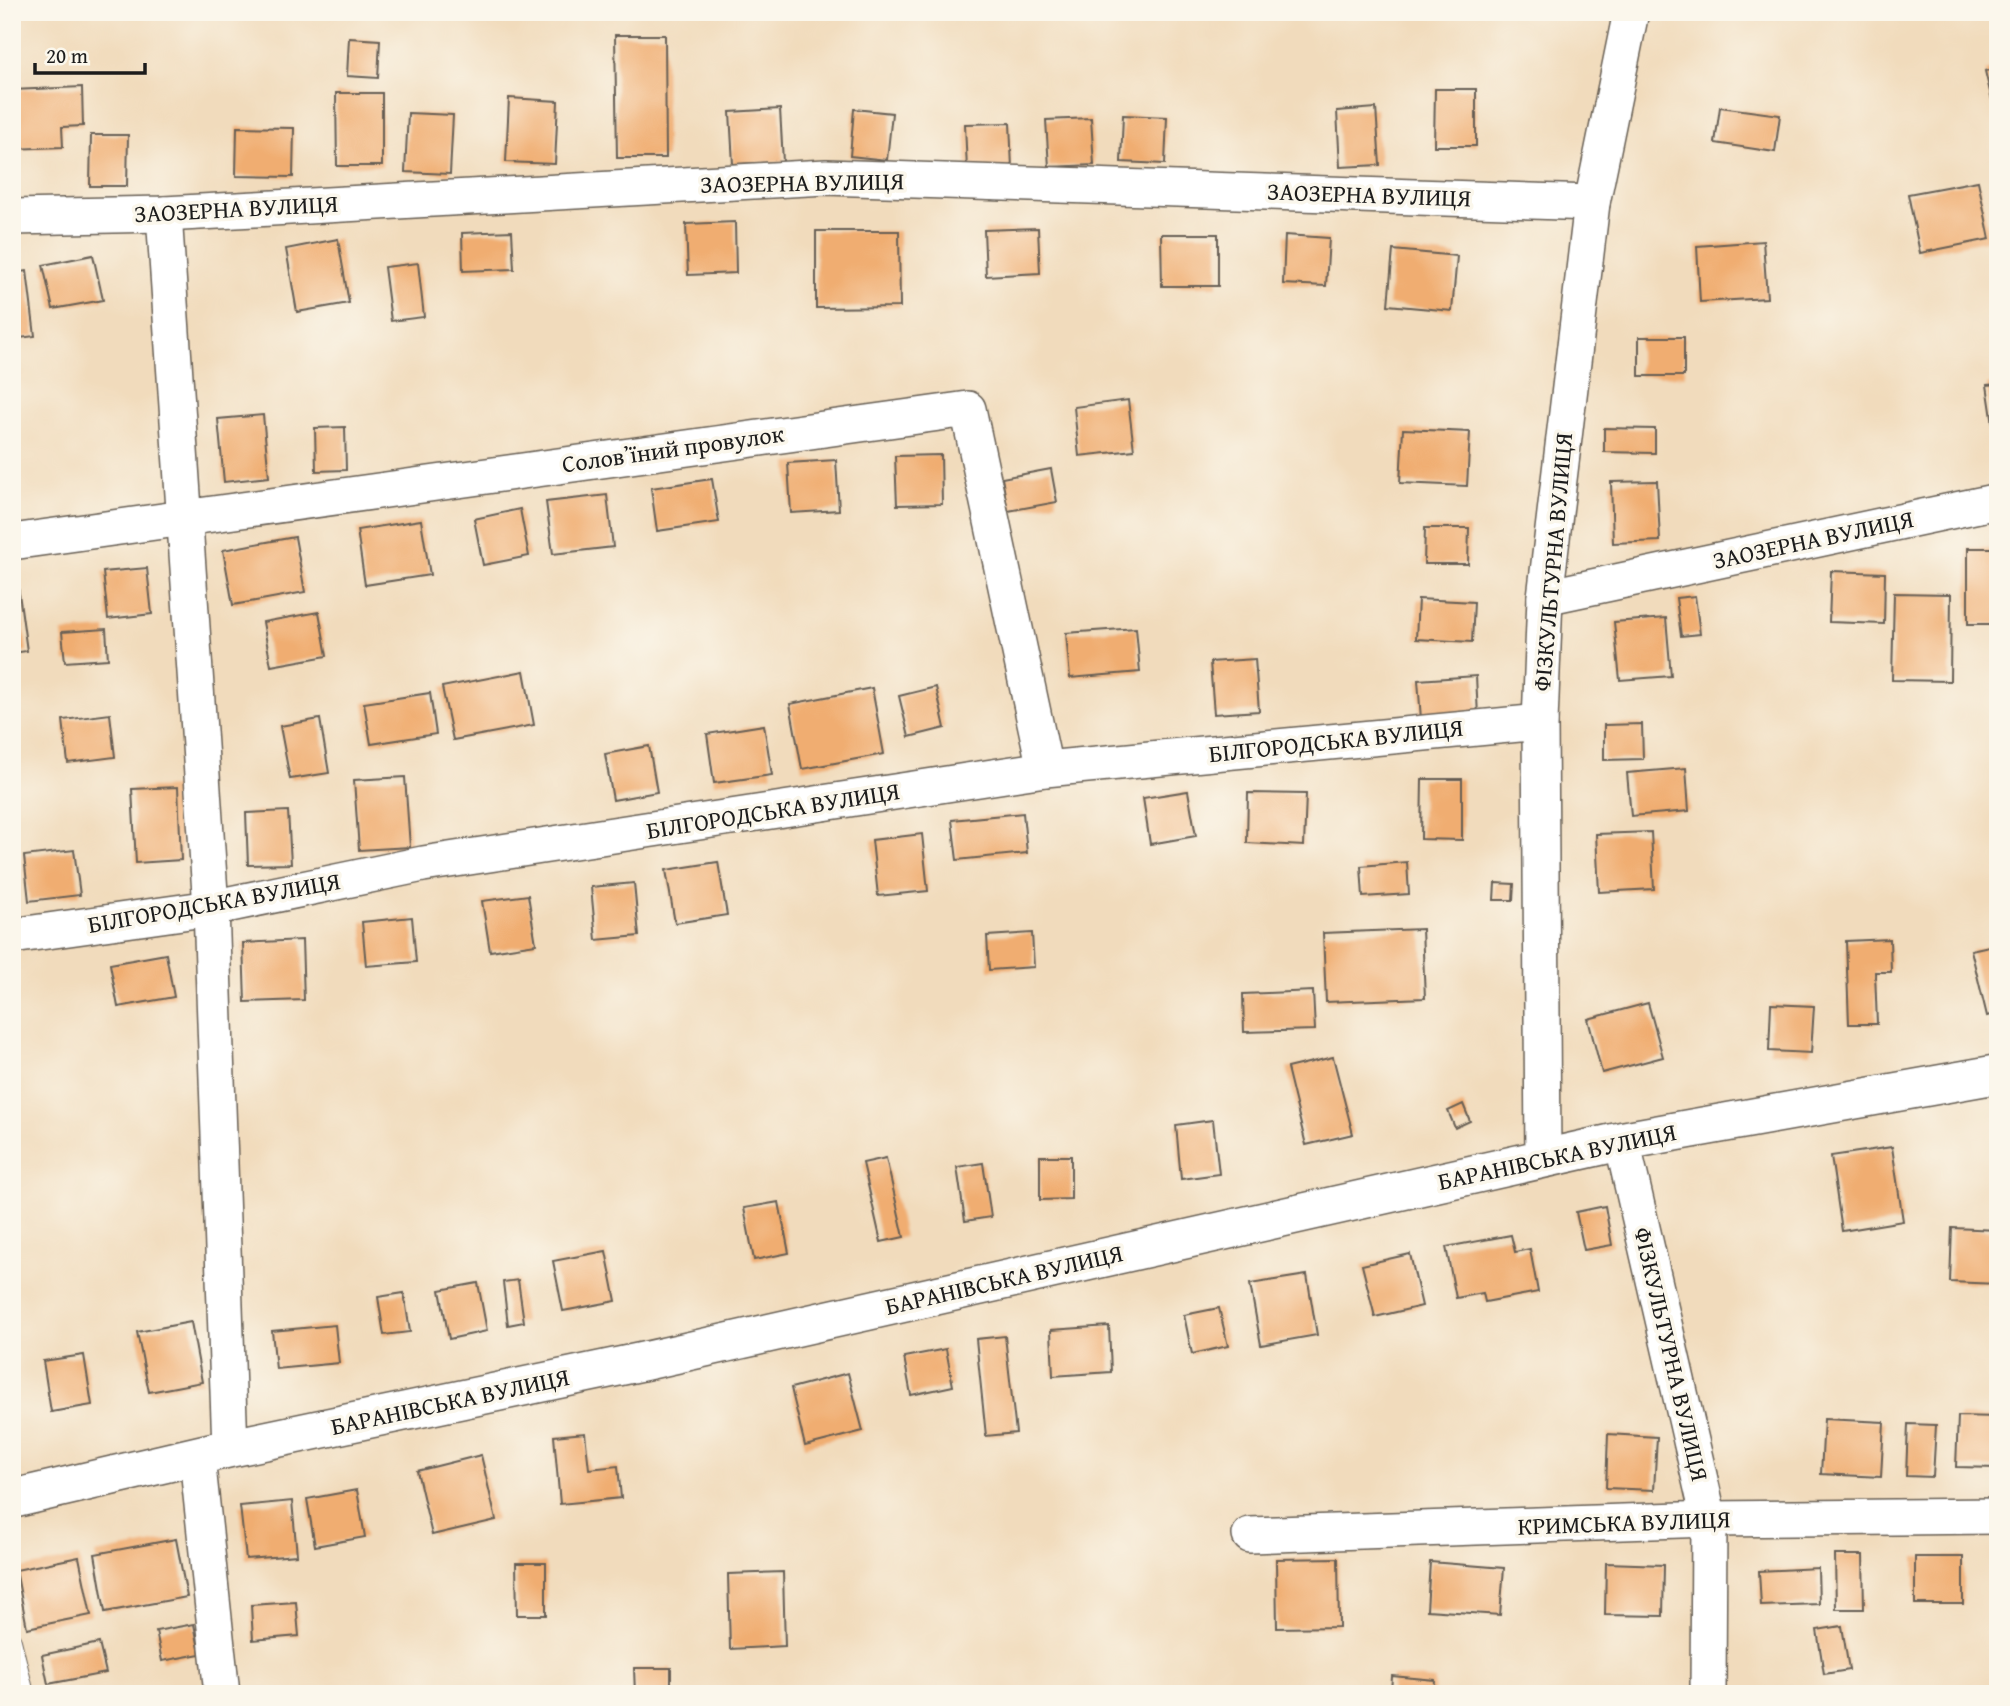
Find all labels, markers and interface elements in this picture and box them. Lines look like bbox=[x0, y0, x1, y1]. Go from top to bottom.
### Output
scale bar bbox=[35, 32, 145, 76]
text: 20 m bbox=[46, 40, 88, 71]
street label: ЗАОЗЕРНА ВУЛИЦЯ bbox=[700, 163, 904, 202]
street label: ЗАОЗЕРНА ВУЛИЦЯ bbox=[1266, 173, 1472, 216]
street label: ЗАОЗЕРНА ВУЛИЦЯ bbox=[133, 186, 339, 231]
street label: Соловʼїний провулок bbox=[560, 416, 787, 481]
street label: ФІЗКУЛЬТУРНА ВУЛИЦЯ bbox=[1524, 431, 1581, 693]
street label: ЗАОЗЕРНА ВУЛИЦЯ bbox=[1710, 501, 1916, 578]
street label: БІЛГОРОДСЬКА ВУЛИЦЯ bbox=[1207, 710, 1465, 771]
street label: БІЛГОРОДСЬКА ВУЛИЦЯ bbox=[644, 773, 902, 848]
street label: БІЛГОРОДСЬКА ВУЛИЦЯ bbox=[85, 863, 343, 942]
street label: БАРАНІВСЬКА ВУЛИЦЯ bbox=[1435, 1114, 1679, 1199]
street label: ФІЗКУЛЬТУРНА ВУЛИЦЯ bbox=[1625, 1224, 1718, 1484]
street label: БАРАНІВСЬКА ВУЛИЦЯ bbox=[882, 1235, 1126, 1324]
street label: БАРАНІВСЬКА ВУЛИЦЯ bbox=[328, 1359, 572, 1444]
street label: КРИМСЬКА ВУЛИЦЯ bbox=[1517, 1501, 1731, 1544]

